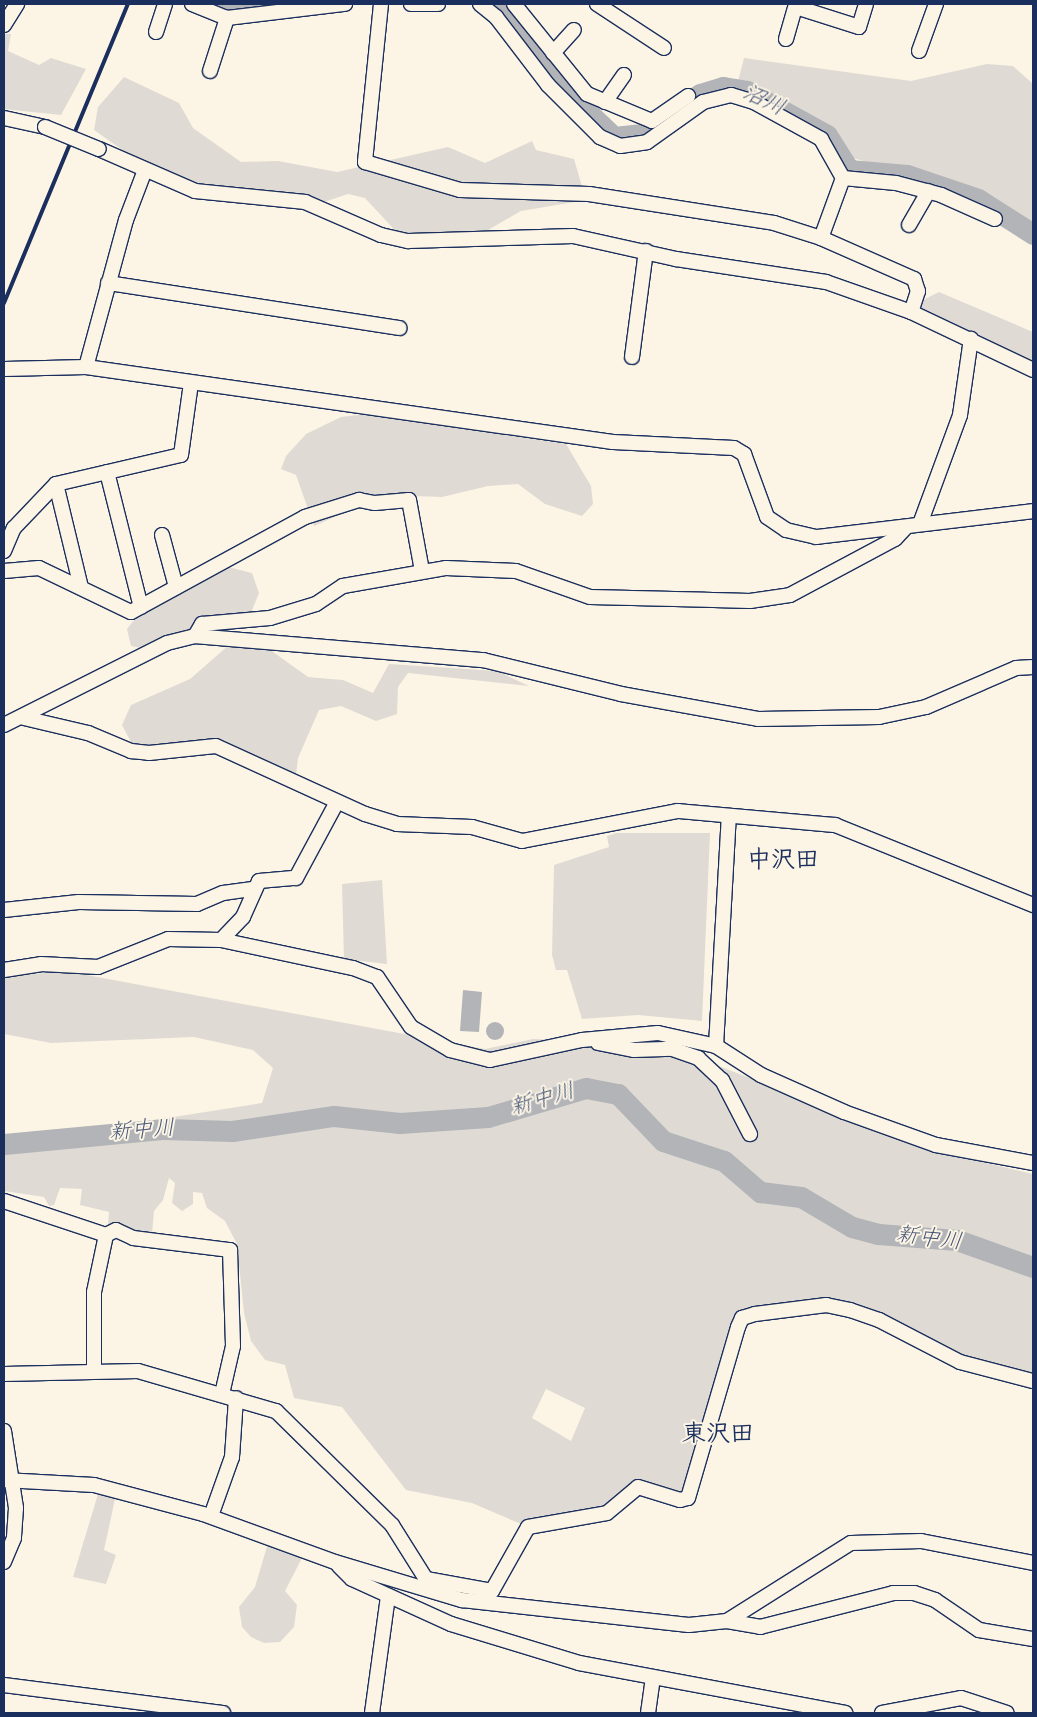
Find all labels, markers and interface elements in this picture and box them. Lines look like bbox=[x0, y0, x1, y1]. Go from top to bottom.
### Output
water label: 沼川 bbox=[737, 81, 789, 123]
district label: 中沢田 bbox=[747, 848, 819, 876]
water label: 新中川 bbox=[508, 1079, 578, 1123]
water label: 新中川 bbox=[108, 1117, 176, 1147]
water label: 新中川 bbox=[895, 1223, 963, 1257]
district label: 東沢田 bbox=[682, 1422, 754, 1450]

